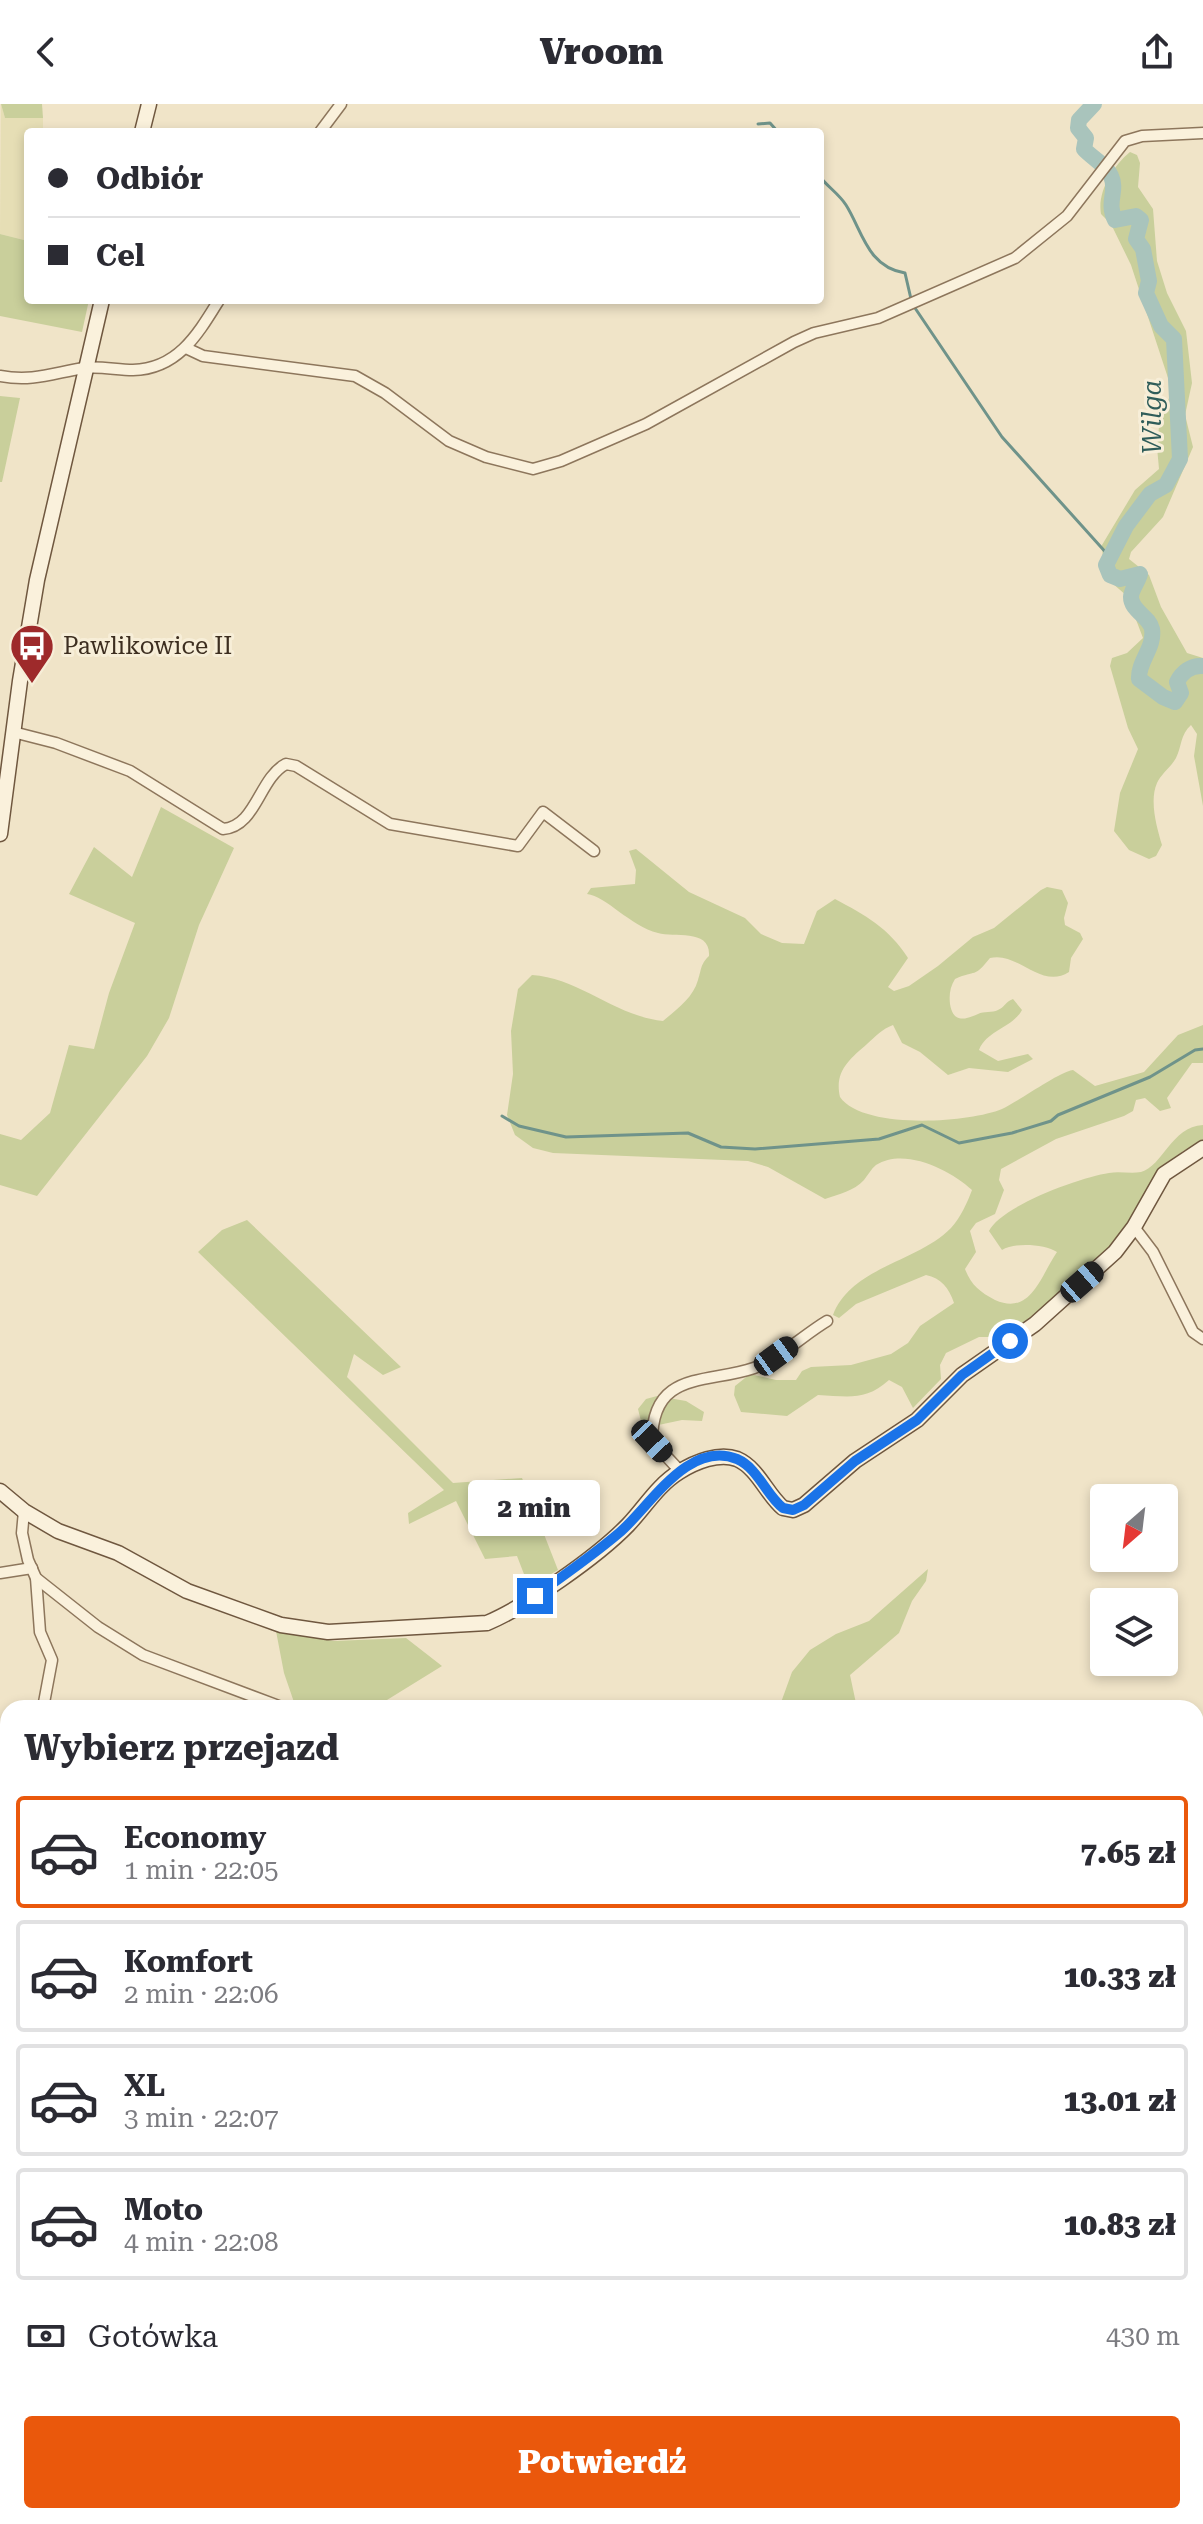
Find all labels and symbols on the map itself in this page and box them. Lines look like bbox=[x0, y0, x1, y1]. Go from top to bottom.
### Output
water label: Wilga bbox=[1137, 380, 1167, 454]
bus stop icon: Pawlikowice II bbox=[8, 622, 56, 685]
place label: Pawlikowice II bbox=[63, 632, 232, 660]
car bbox=[1056, 1257, 1108, 1307]
route start bbox=[992, 1323, 1028, 1359]
car bbox=[750, 1332, 802, 1380]
car bbox=[627, 1415, 677, 1467]
callout: 2 min bbox=[469, 1480, 601, 1536]
north arrow bbox=[1090, 1484, 1178, 1572]
route end bbox=[517, 1578, 553, 1614]

